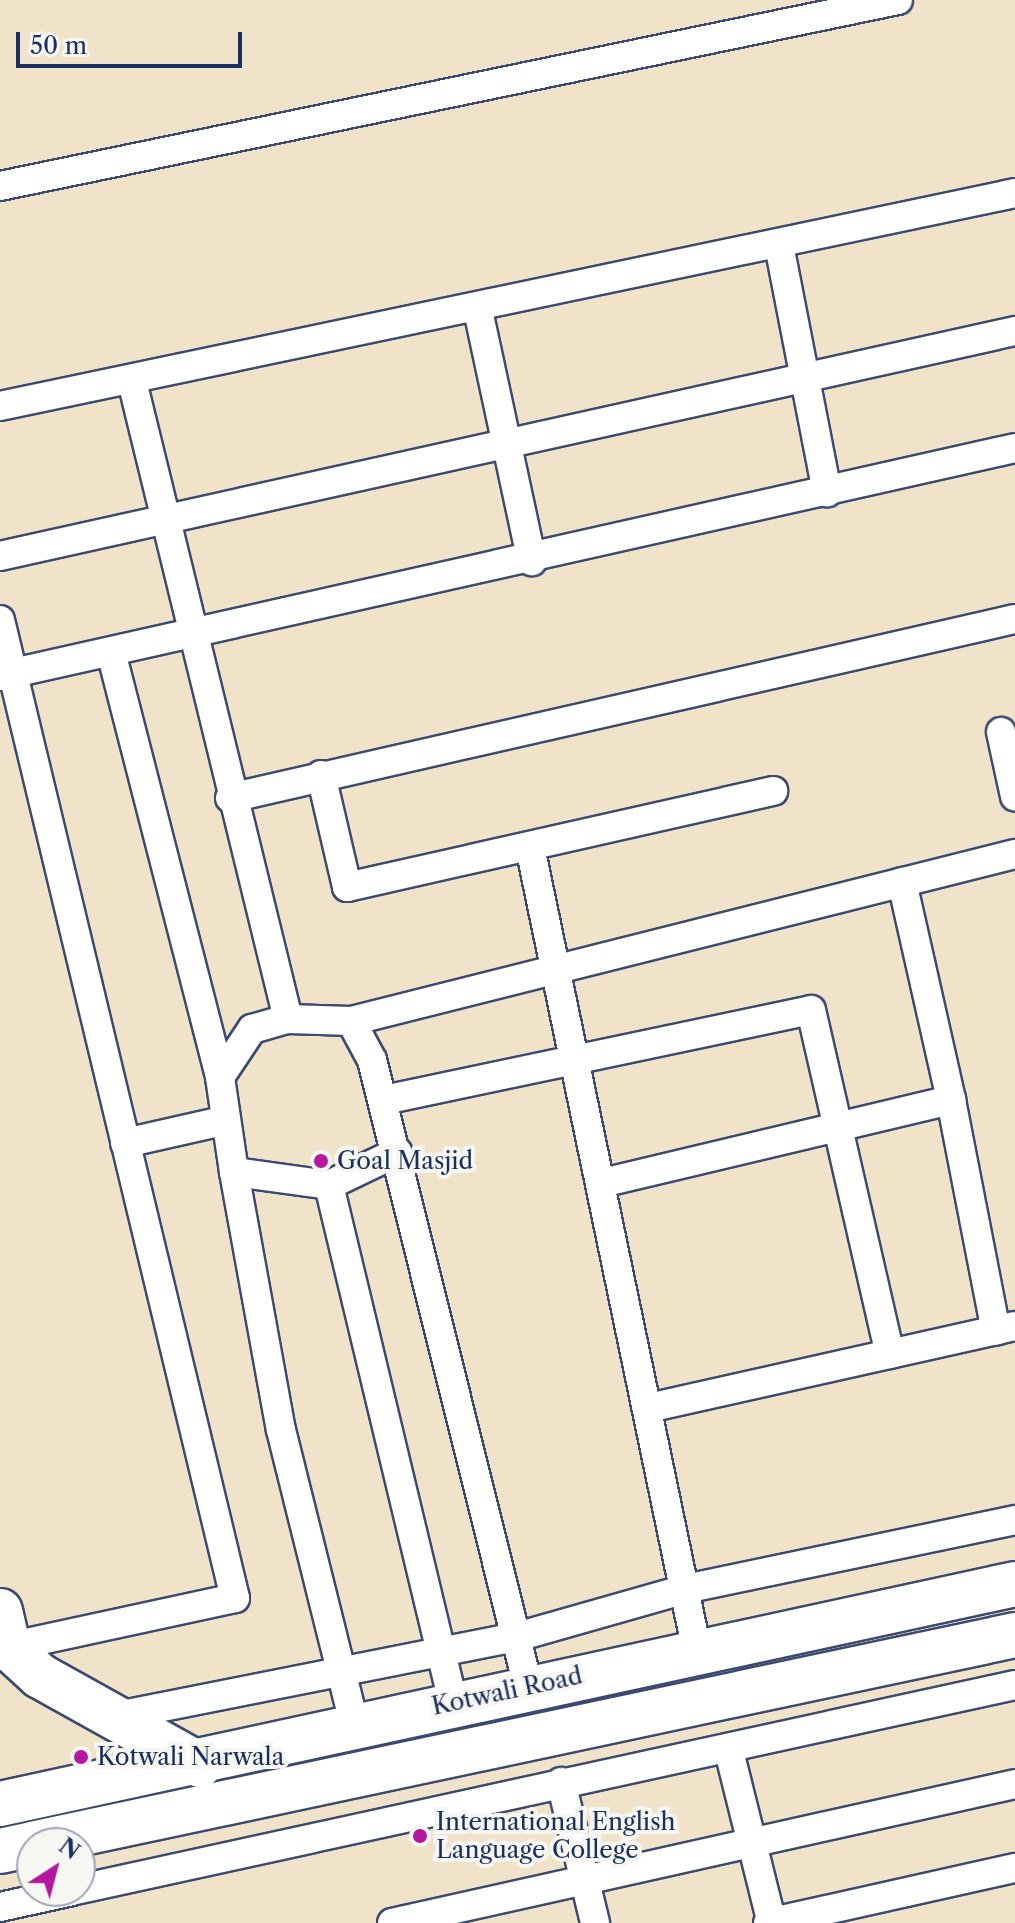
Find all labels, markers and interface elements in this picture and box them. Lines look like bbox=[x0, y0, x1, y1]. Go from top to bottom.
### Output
scale bar bbox=[20, 16, 246, 66]
text: 50 m bbox=[30, 31, 87, 60]
place label: Goal Masjid bbox=[337, 1147, 473, 1175]
marker: Goal Masjid bbox=[312, 1152, 330, 1170]
street label: Kotwali Road bbox=[429, 1661, 585, 1721]
place label: Kotwali Narwala bbox=[97, 1743, 284, 1771]
marker: Kotwali Narwala bbox=[72, 1748, 90, 1766]
place label: International English Language College bbox=[436, 1808, 676, 1864]
north arrow bbox=[16, 1827, 96, 1907]
marker: International English Language College bbox=[411, 1827, 429, 1845]
text: N bbox=[54, 1832, 85, 1865]

